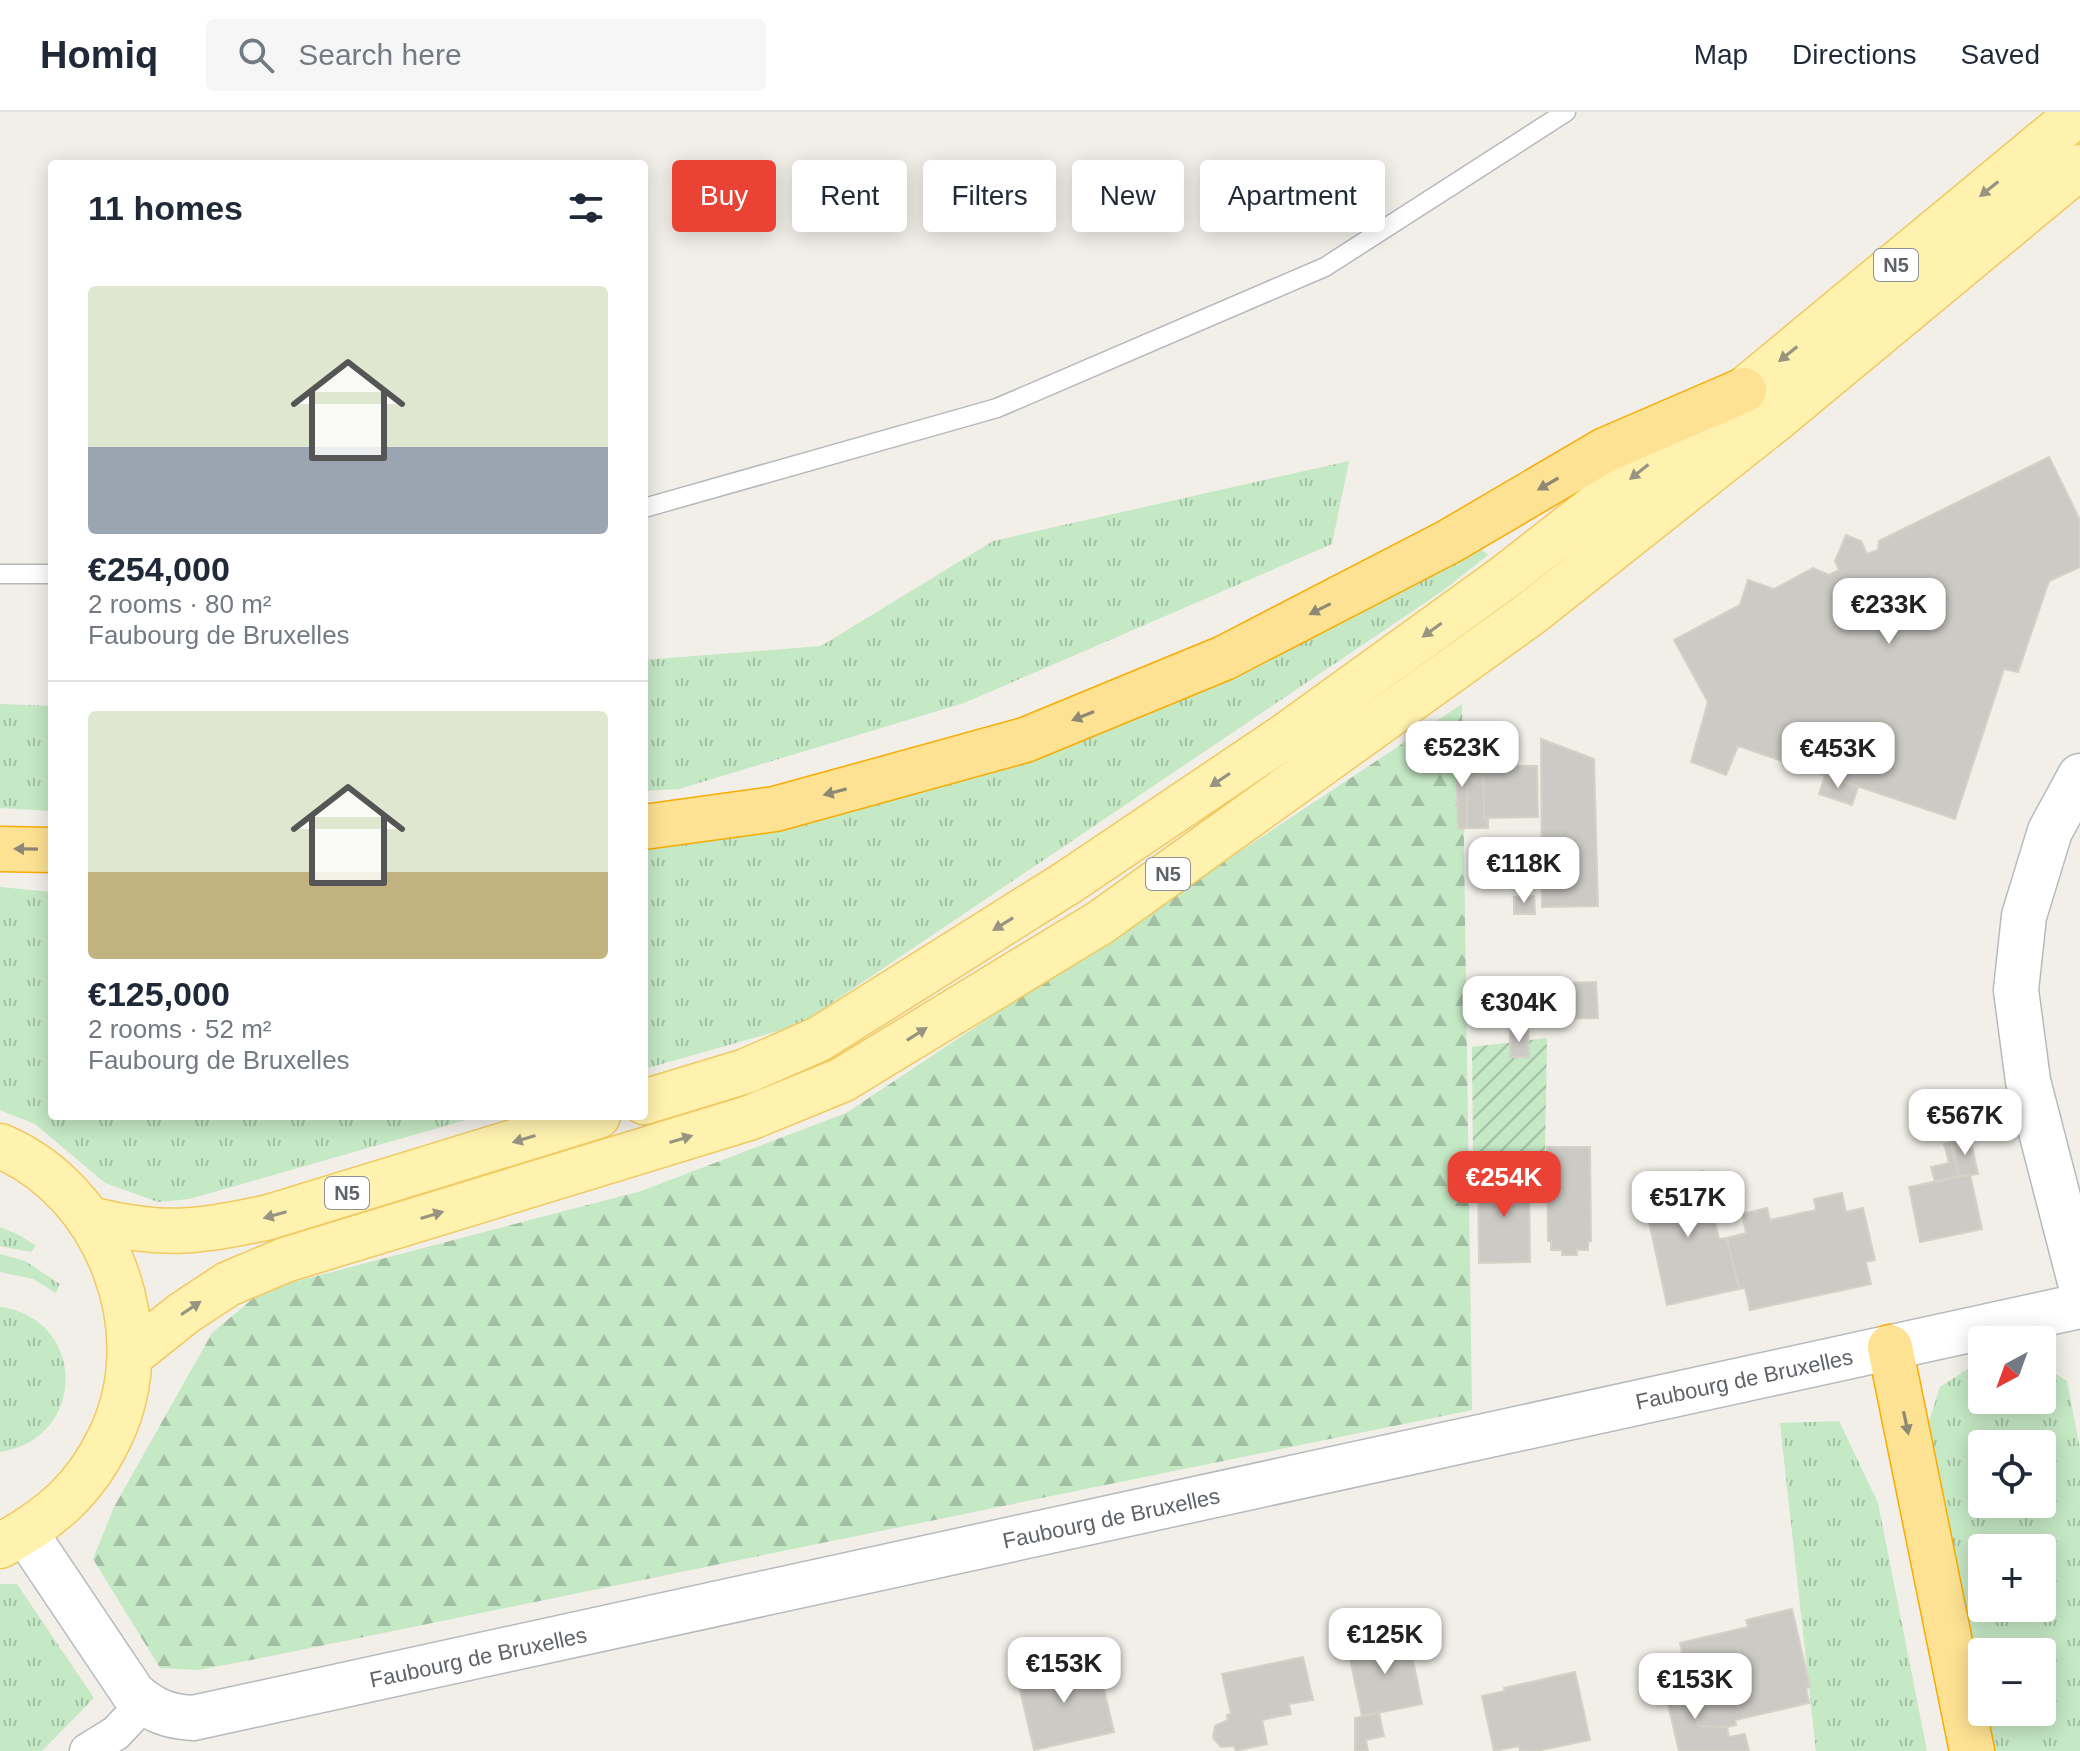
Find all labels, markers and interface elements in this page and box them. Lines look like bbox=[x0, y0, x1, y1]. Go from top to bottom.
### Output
search box bbox=[206, 19, 766, 91]
icon: search bbox=[234, 33, 278, 77]
text: Homiq bbox=[40, 34, 158, 76]
text: Search here bbox=[298, 38, 462, 71]
text: Map bbox=[1694, 39, 1748, 70]
text: Directions bbox=[1792, 39, 1917, 70]
text: Saved bbox=[1961, 39, 2040, 70]
chip: Buy bbox=[672, 160, 776, 232]
chip: Rent bbox=[792, 160, 907, 232]
chip: Filters bbox=[923, 160, 1056, 232]
chip: New bbox=[1072, 160, 1184, 232]
chip: Apartment bbox=[1200, 160, 1385, 232]
one-way arrow bbox=[1979, 180, 1999, 197]
icon: filters bbox=[564, 186, 608, 230]
text: 11 homes bbox=[88, 189, 243, 227]
road number: N5 bbox=[1874, 249, 1918, 281]
icon: home bbox=[276, 338, 420, 482]
one-way arrow bbox=[1778, 345, 1798, 362]
one-way arrow bbox=[1629, 464, 1649, 480]
one-way arrow bbox=[1537, 477, 1559, 491]
text: €254,000 bbox=[88, 550, 230, 588]
pin: €233K bbox=[1833, 578, 1945, 646]
text: 2 rooms · 80 m² bbox=[88, 589, 272, 619]
text: €233K bbox=[1851, 589, 1927, 619]
one-way arrow bbox=[1308, 602, 1331, 615]
text: Faubourg de Bruxelles bbox=[88, 620, 350, 650]
one-way arrow bbox=[1421, 622, 1442, 637]
one-way arrow bbox=[1071, 710, 1095, 723]
pin: €523K bbox=[1406, 721, 1518, 789]
pin: €453K bbox=[1782, 722, 1894, 790]
text: €523K bbox=[1424, 732, 1500, 762]
text: €453K bbox=[1800, 733, 1876, 763]
icon: home bbox=[276, 763, 420, 907]
one-way arrow bbox=[1209, 773, 1230, 788]
one-way arrow bbox=[823, 786, 847, 799]
pin: €118K bbox=[1468, 837, 1580, 905]
one-way arrow bbox=[13, 843, 38, 856]
text: €118K bbox=[1486, 848, 1562, 878]
road number: N5 bbox=[1146, 858, 1190, 890]
one-way arrow bbox=[992, 916, 1014, 930]
text: €125,000 bbox=[88, 975, 230, 1013]
pin: €304K bbox=[1463, 976, 1575, 1044]
text: €304K bbox=[1481, 987, 1557, 1017]
text: 2 rooms · 52 m² bbox=[88, 1014, 272, 1044]
one-way arrow bbox=[906, 1027, 929, 1042]
text: Faubourg de Bruxelles bbox=[88, 1045, 350, 1075]
pin: €567K bbox=[1909, 1089, 2021, 1157]
text: €567K bbox=[1927, 1100, 2003, 1130]
one-way arrow bbox=[669, 1132, 693, 1145]
one-way arrow bbox=[511, 1133, 535, 1146]
pin: €254K bbox=[1448, 1151, 1560, 1219]
text: €254K bbox=[1466, 1162, 1542, 1192]
pin: €517K bbox=[1632, 1171, 1744, 1239]
road number: N5 bbox=[325, 1177, 369, 1209]
text: €517K bbox=[1650, 1182, 1726, 1212]
one-way arrow bbox=[421, 1208, 445, 1221]
one-way arrow bbox=[263, 1209, 287, 1222]
one-way arrow bbox=[181, 1301, 202, 1316]
north arrow bbox=[1968, 1326, 2056, 1414]
map controls bbox=[1968, 1326, 2056, 1726]
street label: Faubourg de Bruxelles bbox=[1633, 1344, 1855, 1415]
one-way arrow bbox=[1900, 1411, 1913, 1436]
button: locate bbox=[1968, 1430, 2056, 1518]
street label: Faubourg de Bruxelles bbox=[1000, 1483, 1222, 1554]
button: + bbox=[1968, 1534, 2056, 1622]
pin: €125K bbox=[1329, 1608, 1441, 1676]
text: €125K bbox=[1347, 1619, 1423, 1649]
street label: Faubourg de Bruxelles bbox=[367, 1622, 589, 1693]
pin: €153K bbox=[1008, 1637, 1120, 1705]
button: − bbox=[1968, 1638, 2056, 1726]
text: €153K bbox=[1026, 1648, 1102, 1678]
pin: €153K bbox=[1639, 1653, 1751, 1721]
text: €153K bbox=[1657, 1664, 1733, 1694]

